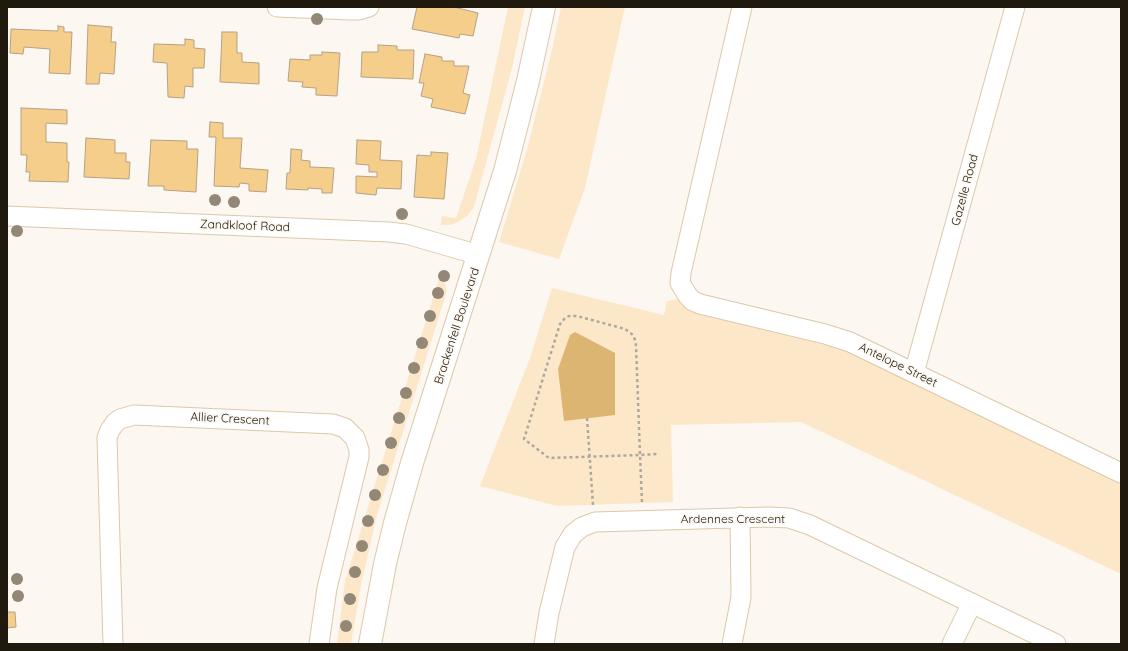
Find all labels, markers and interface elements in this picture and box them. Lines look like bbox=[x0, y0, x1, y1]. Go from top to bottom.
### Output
street label: Gazelle Road bbox=[949, 153, 981, 227]
street label: Zandkloof Road bbox=[200, 217, 290, 235]
street label: Brackenfell Boulevard bbox=[431, 266, 483, 386]
street label: Antelope Street bbox=[856, 340, 940, 390]
street label: Allier Crescent bbox=[190, 410, 270, 428]
street label: Ardennes Crescent bbox=[681, 512, 785, 526]

